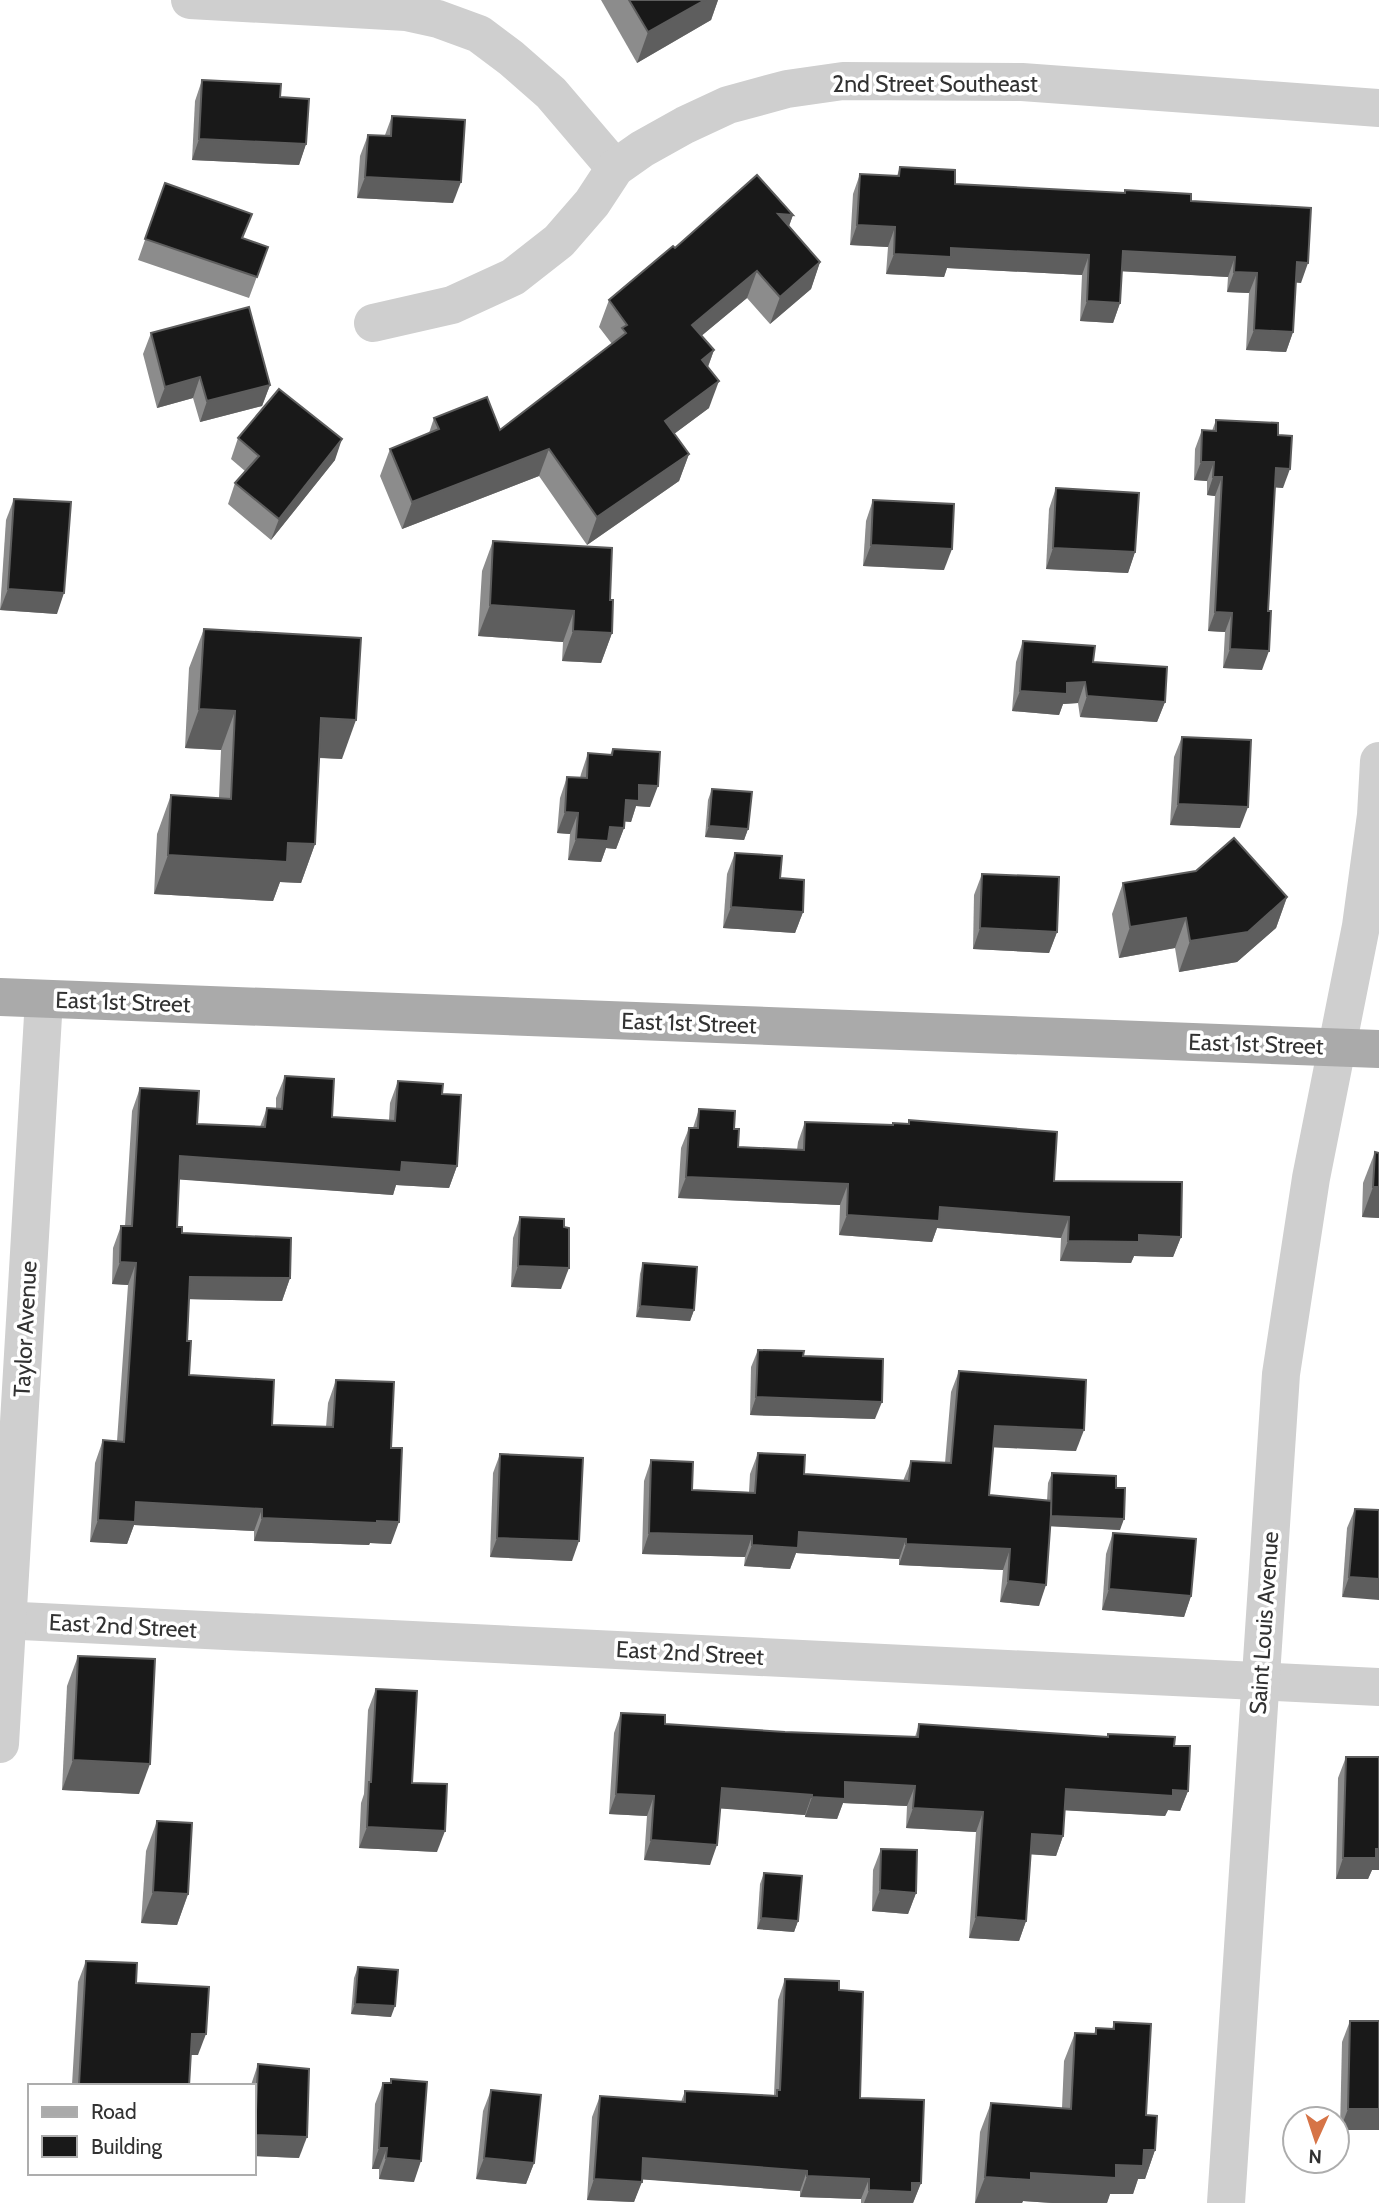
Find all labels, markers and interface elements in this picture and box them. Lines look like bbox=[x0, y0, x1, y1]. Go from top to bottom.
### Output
street label: 2nd Street Southeast bbox=[832, 70, 1038, 98]
street label: East 1st Street bbox=[55, 986, 191, 1018]
street label: East 1st Street bbox=[621, 1007, 757, 1039]
street label: East 1st Street bbox=[1188, 1028, 1324, 1060]
street label: Taylor Avenue bbox=[7, 1260, 43, 1398]
street label: Saint Louis Avenue bbox=[1244, 1530, 1284, 1715]
street label: East 2nd Street bbox=[48, 1608, 198, 1644]
street label: East 2nd Street bbox=[615, 1635, 765, 1671]
legend bbox=[28, 2084, 256, 2175]
text: Road bbox=[91, 2099, 137, 2124]
north arrow bbox=[1281, 2105, 1351, 2175]
text: Building bbox=[91, 2134, 163, 2159]
text: N bbox=[1308, 2145, 1322, 2168]

